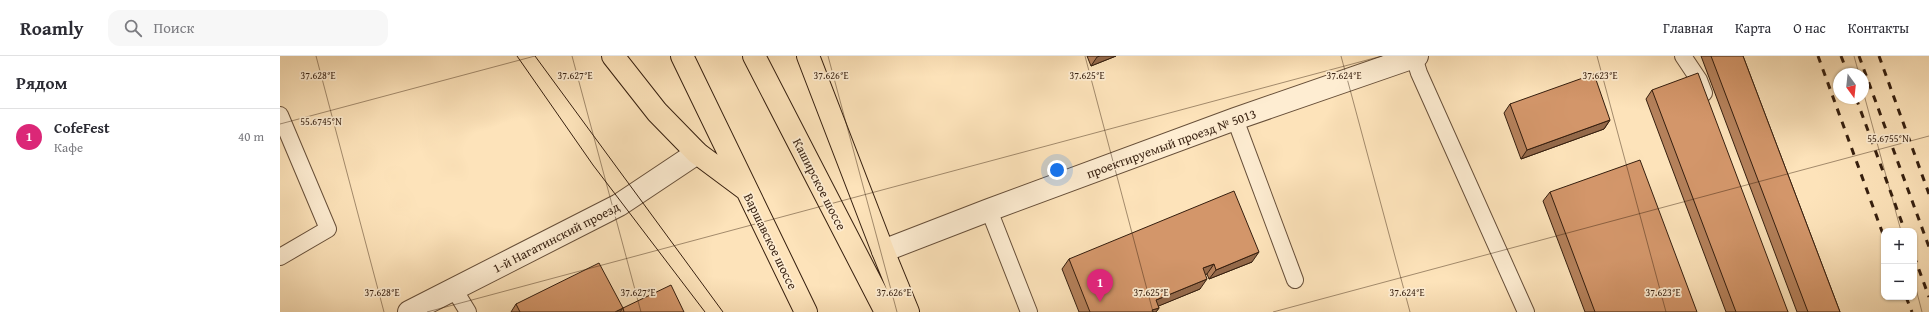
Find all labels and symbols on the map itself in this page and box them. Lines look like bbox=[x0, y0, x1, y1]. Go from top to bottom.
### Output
text: 37.628°E bbox=[300, 68, 336, 83]
text: 37.627°E bbox=[557, 68, 593, 83]
text: 37.626°E bbox=[813, 68, 849, 83]
text: 37.625°E bbox=[1069, 68, 1105, 83]
text: 37.624°E bbox=[1326, 68, 1362, 83]
text: 37.623°E bbox=[1582, 68, 1618, 83]
north arrow bbox=[1833, 68, 1869, 104]
street label: проектируемый проезд № 5013 bbox=[1084, 104, 1259, 183]
text: 55.6745°N bbox=[300, 114, 342, 129]
text: 55.6755°N bbox=[1867, 131, 1909, 146]
street label: Каширское шоссе bbox=[788, 135, 851, 234]
your location bbox=[1047, 160, 1067, 180]
street label: Варшавское шоссе bbox=[739, 190, 802, 293]
street label: 1-й Нагатинский проезд bbox=[490, 197, 623, 278]
pin: 1 bbox=[1087, 269, 1113, 302]
text: 37.628°E bbox=[364, 285, 400, 300]
text: 37.627°E bbox=[620, 285, 656, 300]
text: 37.626°E bbox=[876, 285, 912, 300]
text: 37.625°E bbox=[1133, 285, 1169, 300]
text: 37.624°E bbox=[1389, 285, 1425, 300]
text: 37.623°E bbox=[1645, 285, 1681, 300]

